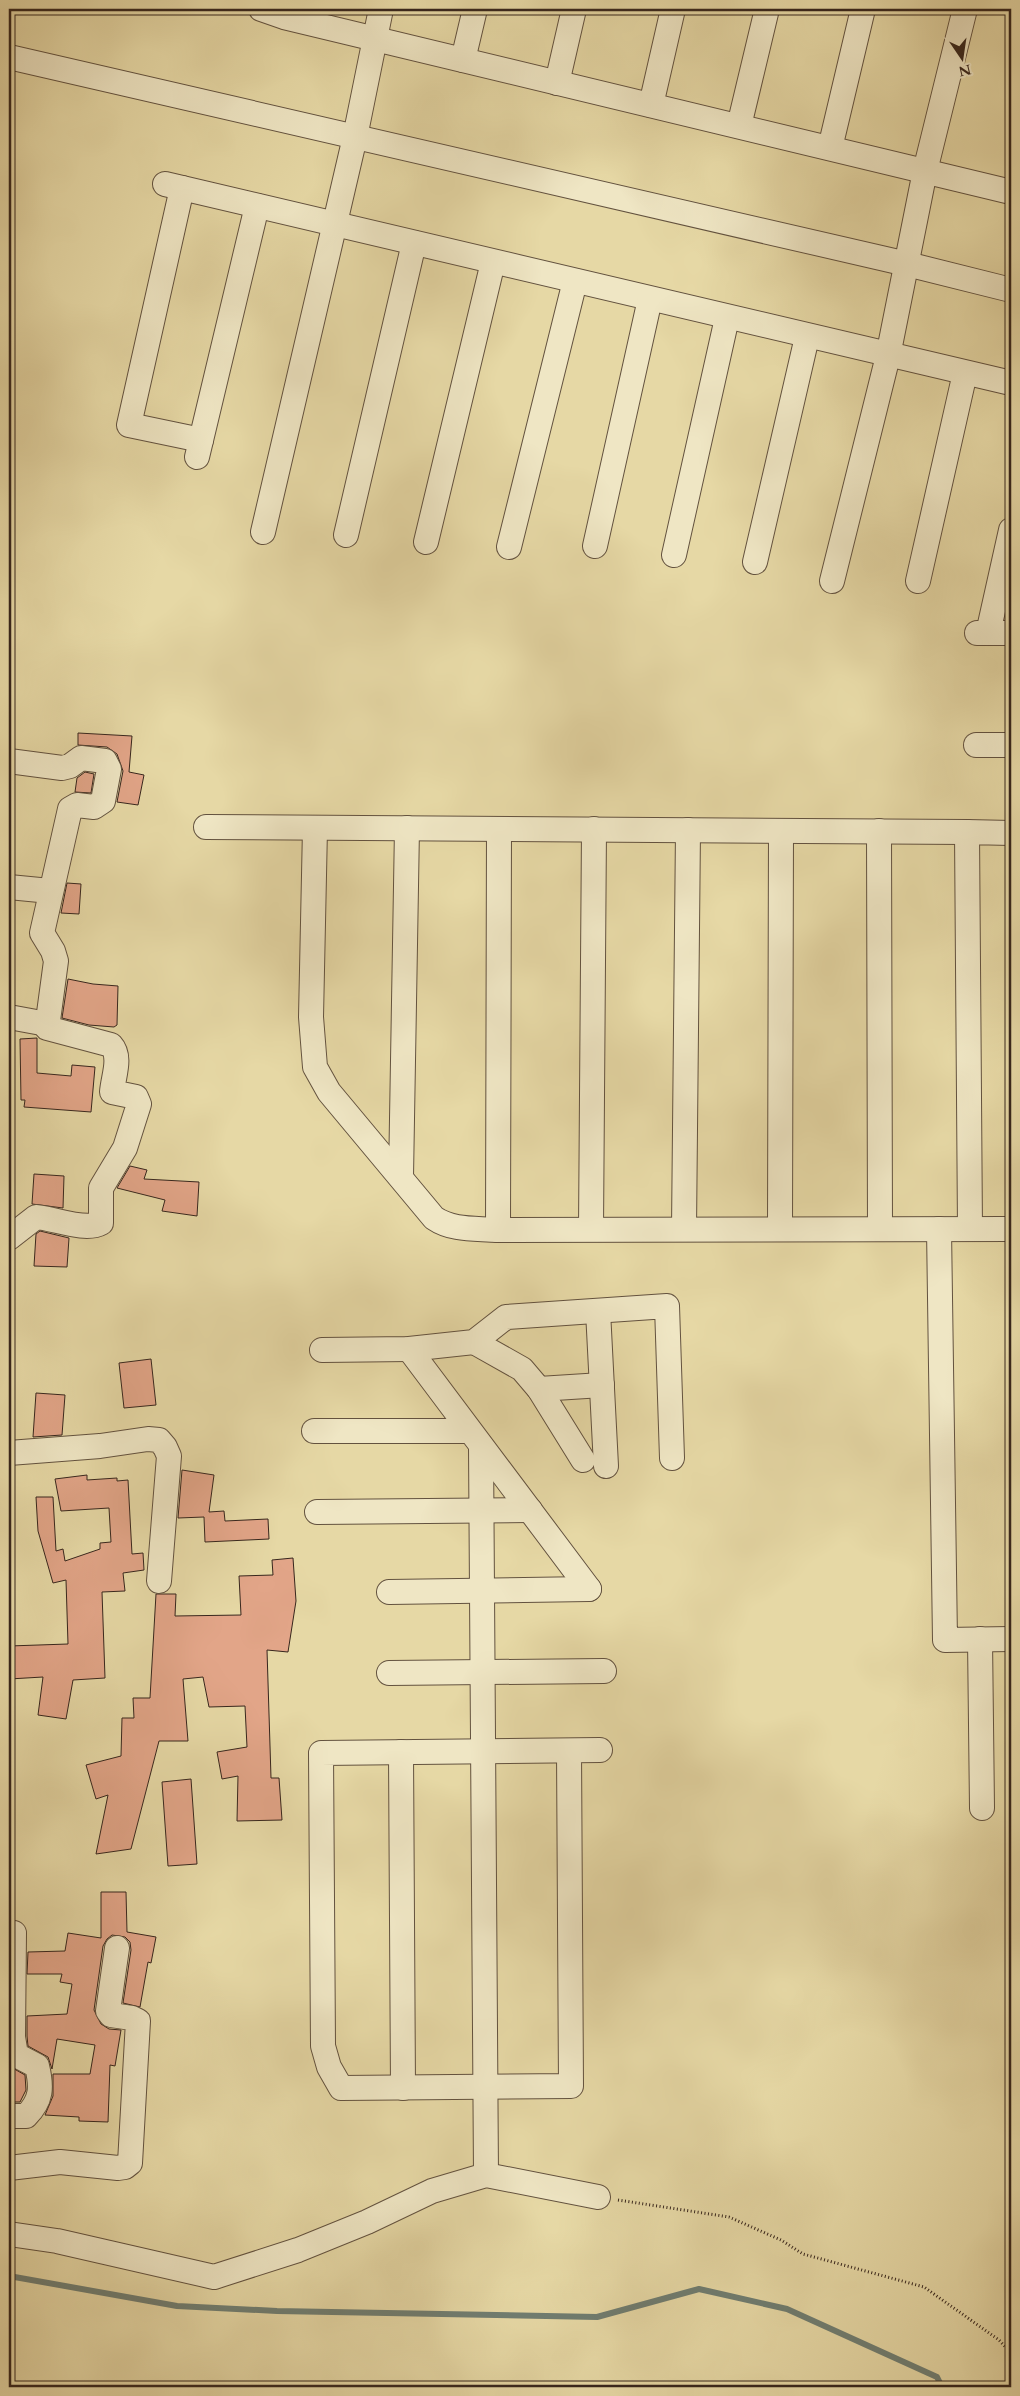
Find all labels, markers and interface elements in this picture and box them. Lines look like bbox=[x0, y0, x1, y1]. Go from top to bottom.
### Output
north arrow bbox=[938, 32, 988, 82]
text: N bbox=[957, 60, 973, 81]

